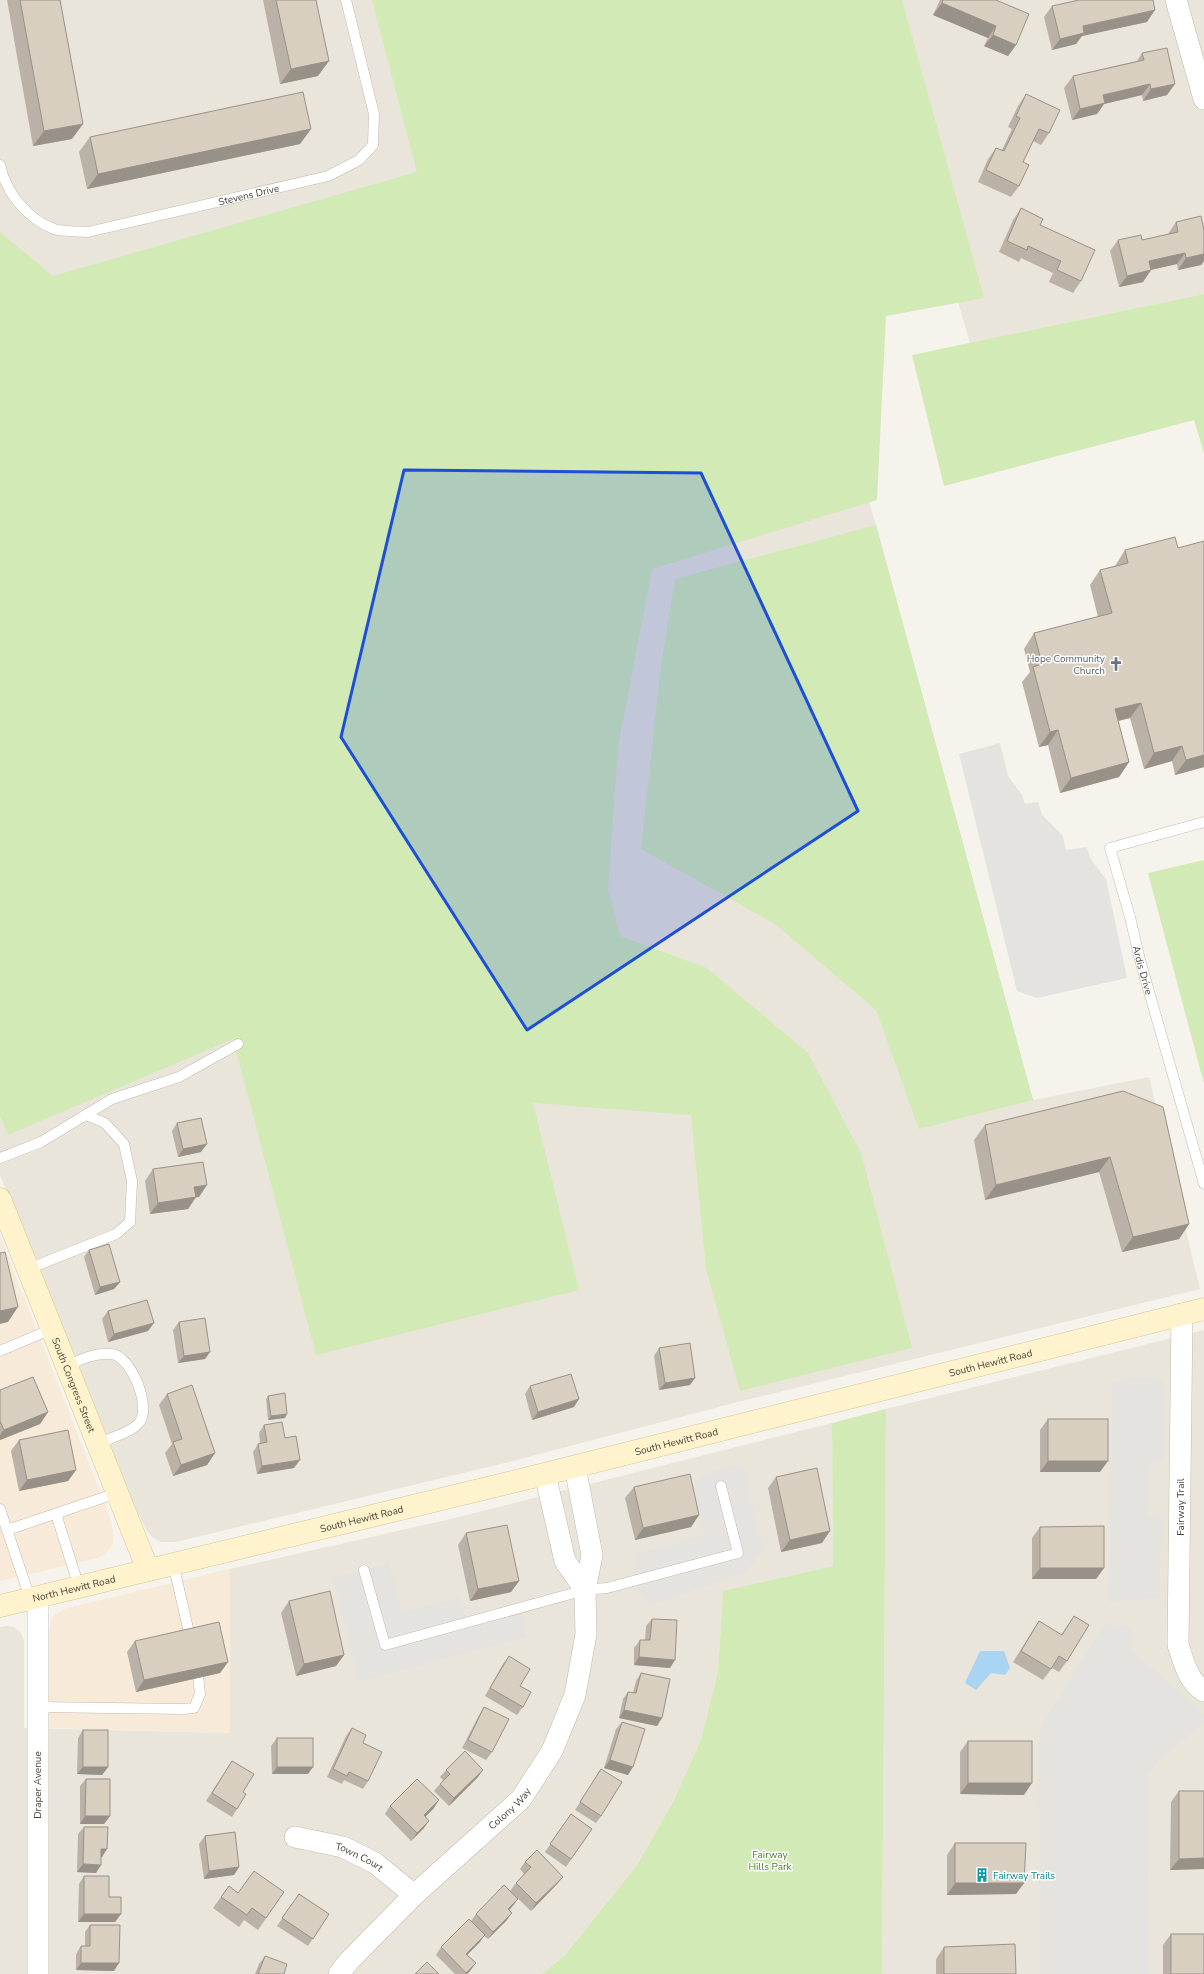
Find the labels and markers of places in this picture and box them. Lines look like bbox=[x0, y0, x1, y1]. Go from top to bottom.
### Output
place label: Hope Community Church bbox=[1027, 652, 1106, 678]
church icon: Hope Community Church bbox=[1108, 656, 1124, 672]
building icon: Fairway Trails bbox=[974, 1867, 990, 1883]
place label: Fairway Trails bbox=[993, 1869, 1055, 1883]

